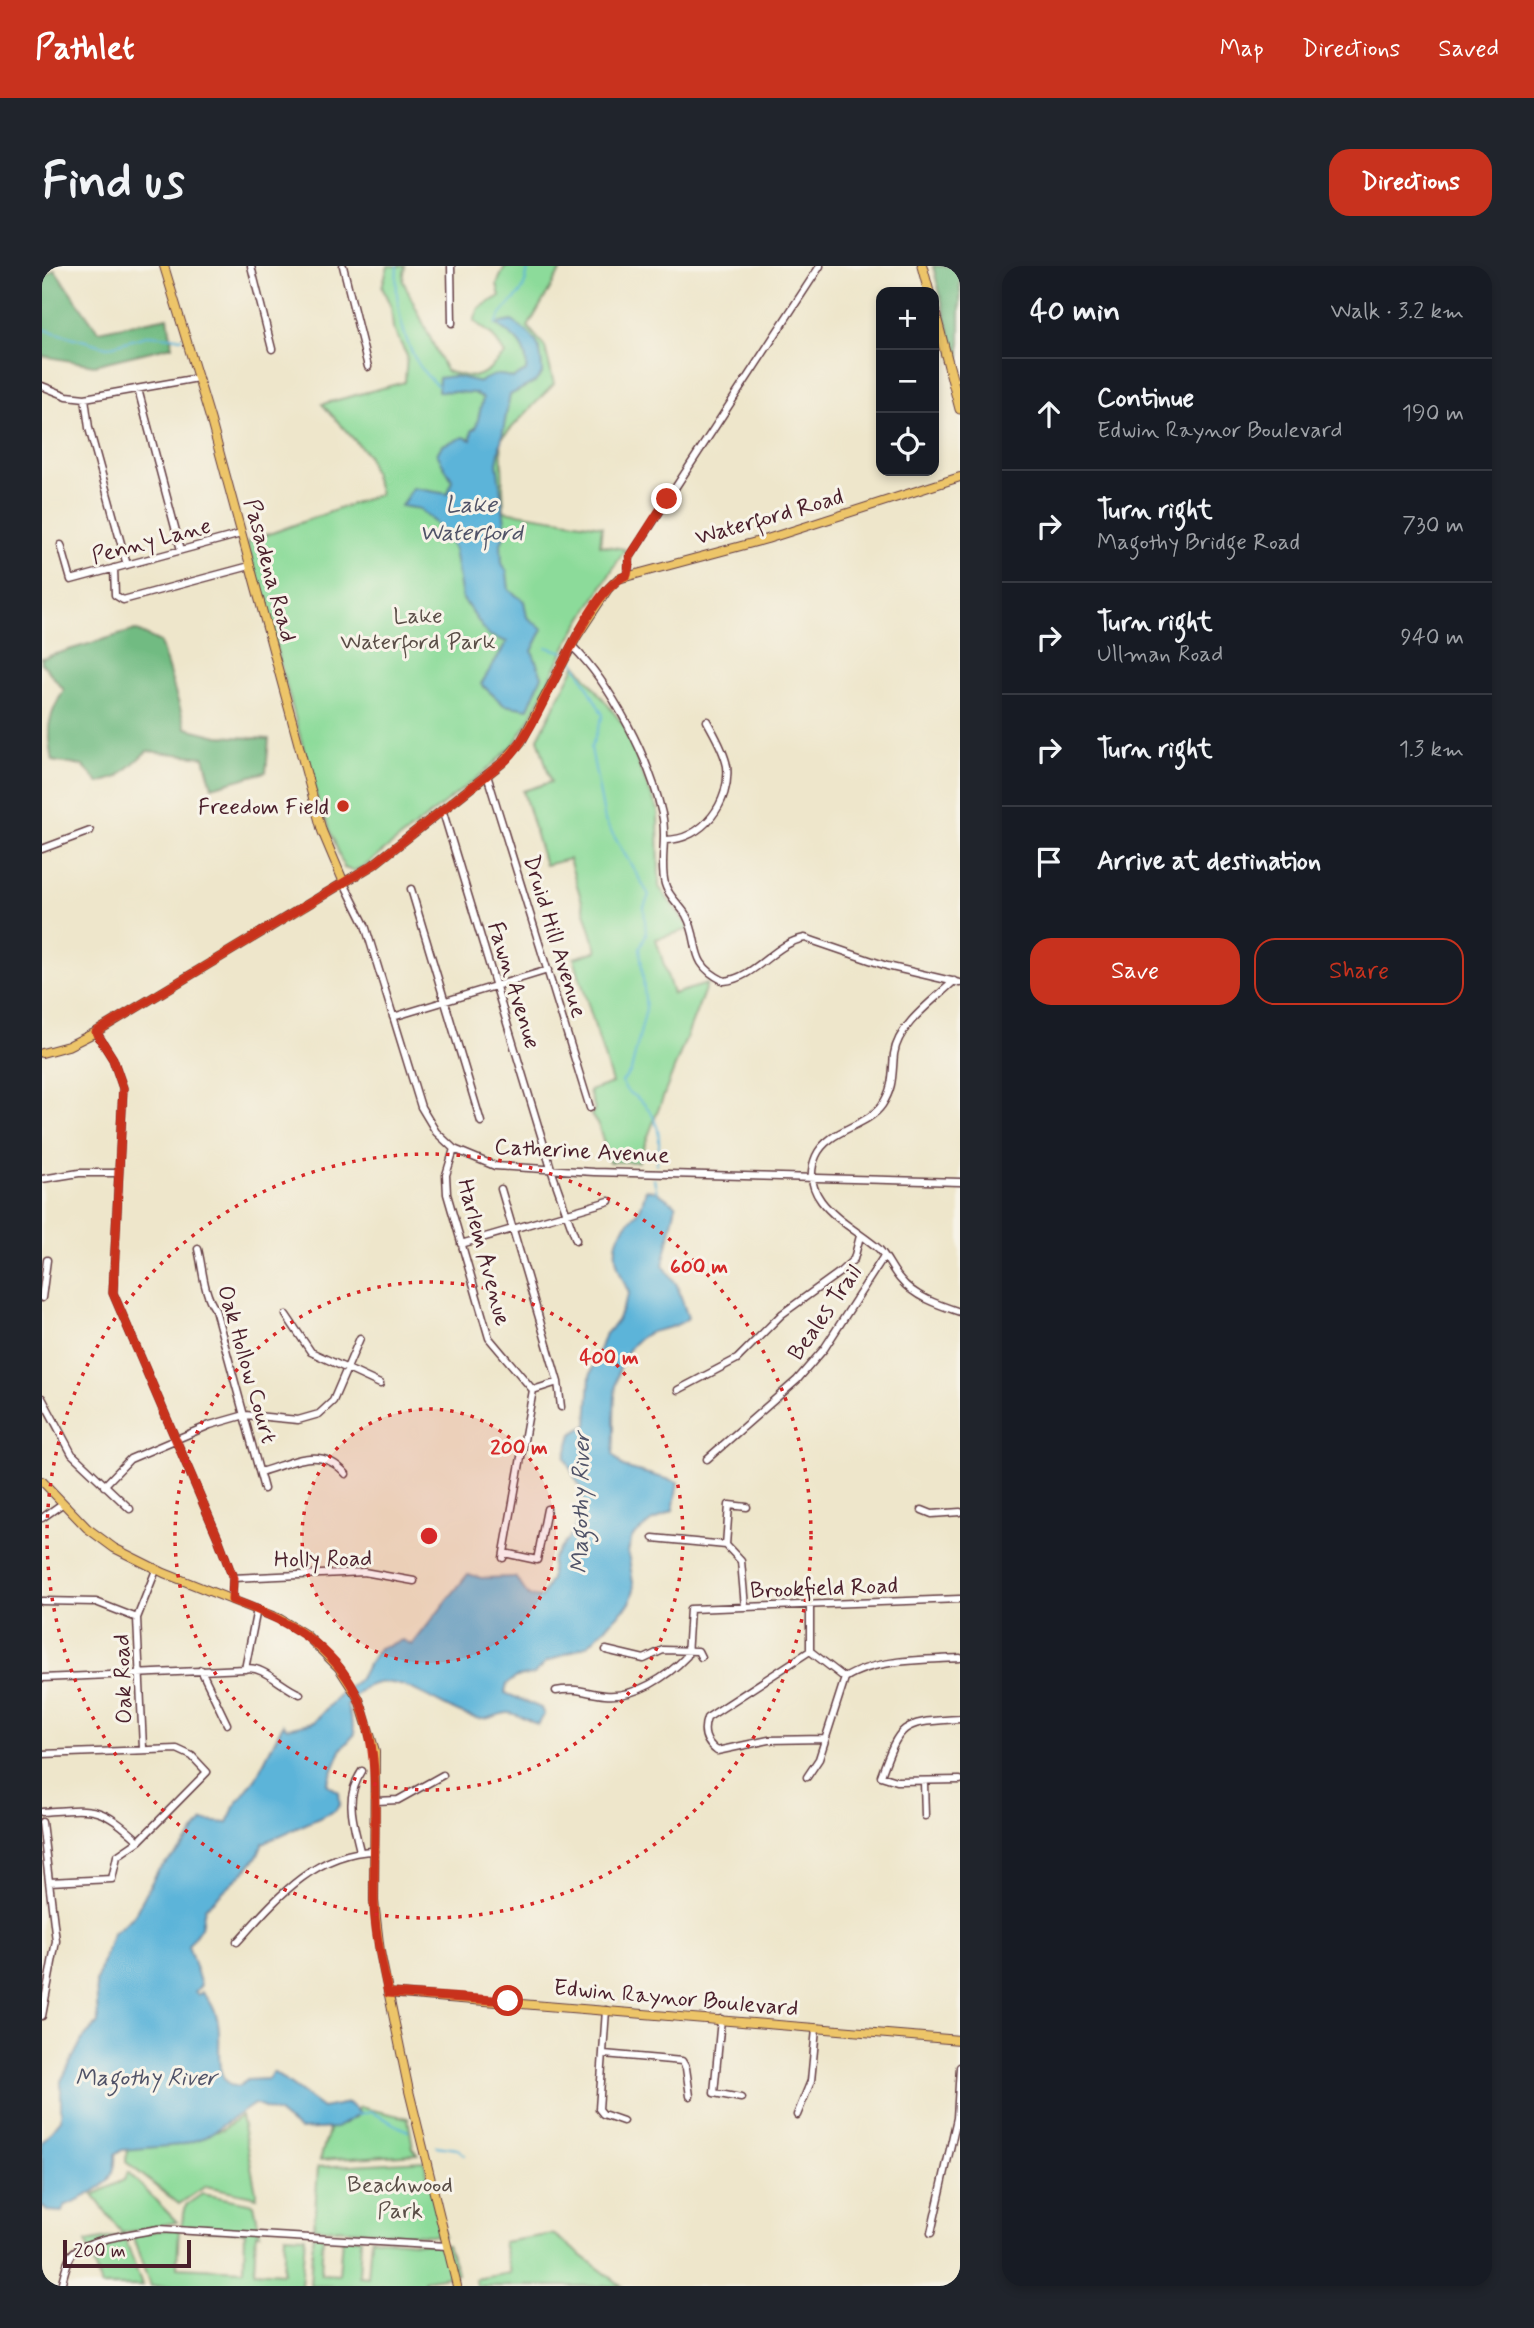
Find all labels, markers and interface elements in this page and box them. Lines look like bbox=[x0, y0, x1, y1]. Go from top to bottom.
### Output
text: Pathlet bbox=[35, 27, 135, 71]
text: Map bbox=[1220, 34, 1264, 65]
text: Directions bbox=[1302, 34, 1400, 65]
text: Saved bbox=[1438, 34, 1499, 65]
button: Directions bbox=[1329, 149, 1492, 216]
text: Find us bbox=[42, 150, 185, 215]
map controls bbox=[876, 287, 939, 476]
button: + bbox=[876, 287, 939, 350]
text: 40 min bbox=[1030, 292, 1120, 331]
text: Walk · 3.2 km bbox=[1330, 297, 1464, 327]
button: − bbox=[876, 350, 939, 413]
text: Continue bbox=[1097, 382, 1194, 416]
icon: ahead bbox=[1030, 395, 1068, 433]
text: 190 m bbox=[1402, 399, 1464, 429]
button: locate bbox=[876, 413, 939, 476]
text: Edwin Raynor Boulevard bbox=[1097, 416, 1342, 446]
street label: Waterford Road bbox=[692, 482, 847, 554]
route end bbox=[651, 483, 682, 514]
water label: Lake Waterford bbox=[419, 490, 525, 551]
text: Turn right bbox=[1097, 494, 1213, 528]
street label: Pasadena Road bbox=[236, 496, 303, 645]
icon: right bbox=[1030, 507, 1068, 545]
text: 730 m bbox=[1402, 511, 1464, 541]
street label: Penny Lane bbox=[88, 512, 215, 572]
text: Magothy Bridge Road bbox=[1097, 528, 1300, 558]
park label: Lake Waterford Park bbox=[340, 602, 496, 659]
text: Turn right bbox=[1097, 606, 1213, 640]
icon: right bbox=[1030, 619, 1068, 657]
text: 940 m bbox=[1400, 623, 1464, 653]
text: Ullman Road bbox=[1097, 640, 1223, 670]
icon: right bbox=[1030, 731, 1068, 769]
text: Turn right bbox=[1097, 733, 1213, 767]
text: 1.3 km bbox=[1399, 735, 1464, 765]
place label: Freedom Field bbox=[198, 793, 329, 823]
marker: Freedom Field bbox=[335, 798, 351, 814]
icon: arrive bbox=[1030, 843, 1068, 881]
text: Arrive at destination bbox=[1097, 845, 1321, 879]
street label: Druid Hill Avenue bbox=[515, 851, 593, 1022]
street label: Fawn Avenue bbox=[480, 918, 547, 1053]
button: Save bbox=[1030, 938, 1240, 1005]
button: Share bbox=[1254, 938, 1464, 1005]
street label: Catherine Avenue bbox=[494, 1132, 670, 1172]
street label: Harlem Avenue bbox=[449, 1176, 517, 1329]
text: 600 m bbox=[670, 1253, 728, 1281]
street label: Beales Trail bbox=[782, 1259, 870, 1367]
street label: Oak Hollow Court bbox=[209, 1282, 283, 1447]
text: 400 m bbox=[579, 1344, 639, 1372]
water label: Magothy River bbox=[565, 1429, 601, 1574]
text: 200 m bbox=[490, 1434, 548, 1462]
centre of rings bbox=[417, 1524, 441, 1548]
street label: Holly Road bbox=[274, 1544, 372, 1576]
street label: Brookfield Road bbox=[750, 1571, 899, 1607]
street label: Oak Road bbox=[107, 1633, 141, 1725]
street label: Edwin Raynor Boulevard bbox=[552, 1973, 799, 2025]
route start bbox=[492, 1985, 523, 2016]
water label: Magothy River bbox=[75, 2063, 220, 2097]
park label: Beachwood Park bbox=[347, 2171, 453, 2227]
scale bar bbox=[63, 2237, 191, 2269]
text: 200 m bbox=[74, 2239, 126, 2264]

